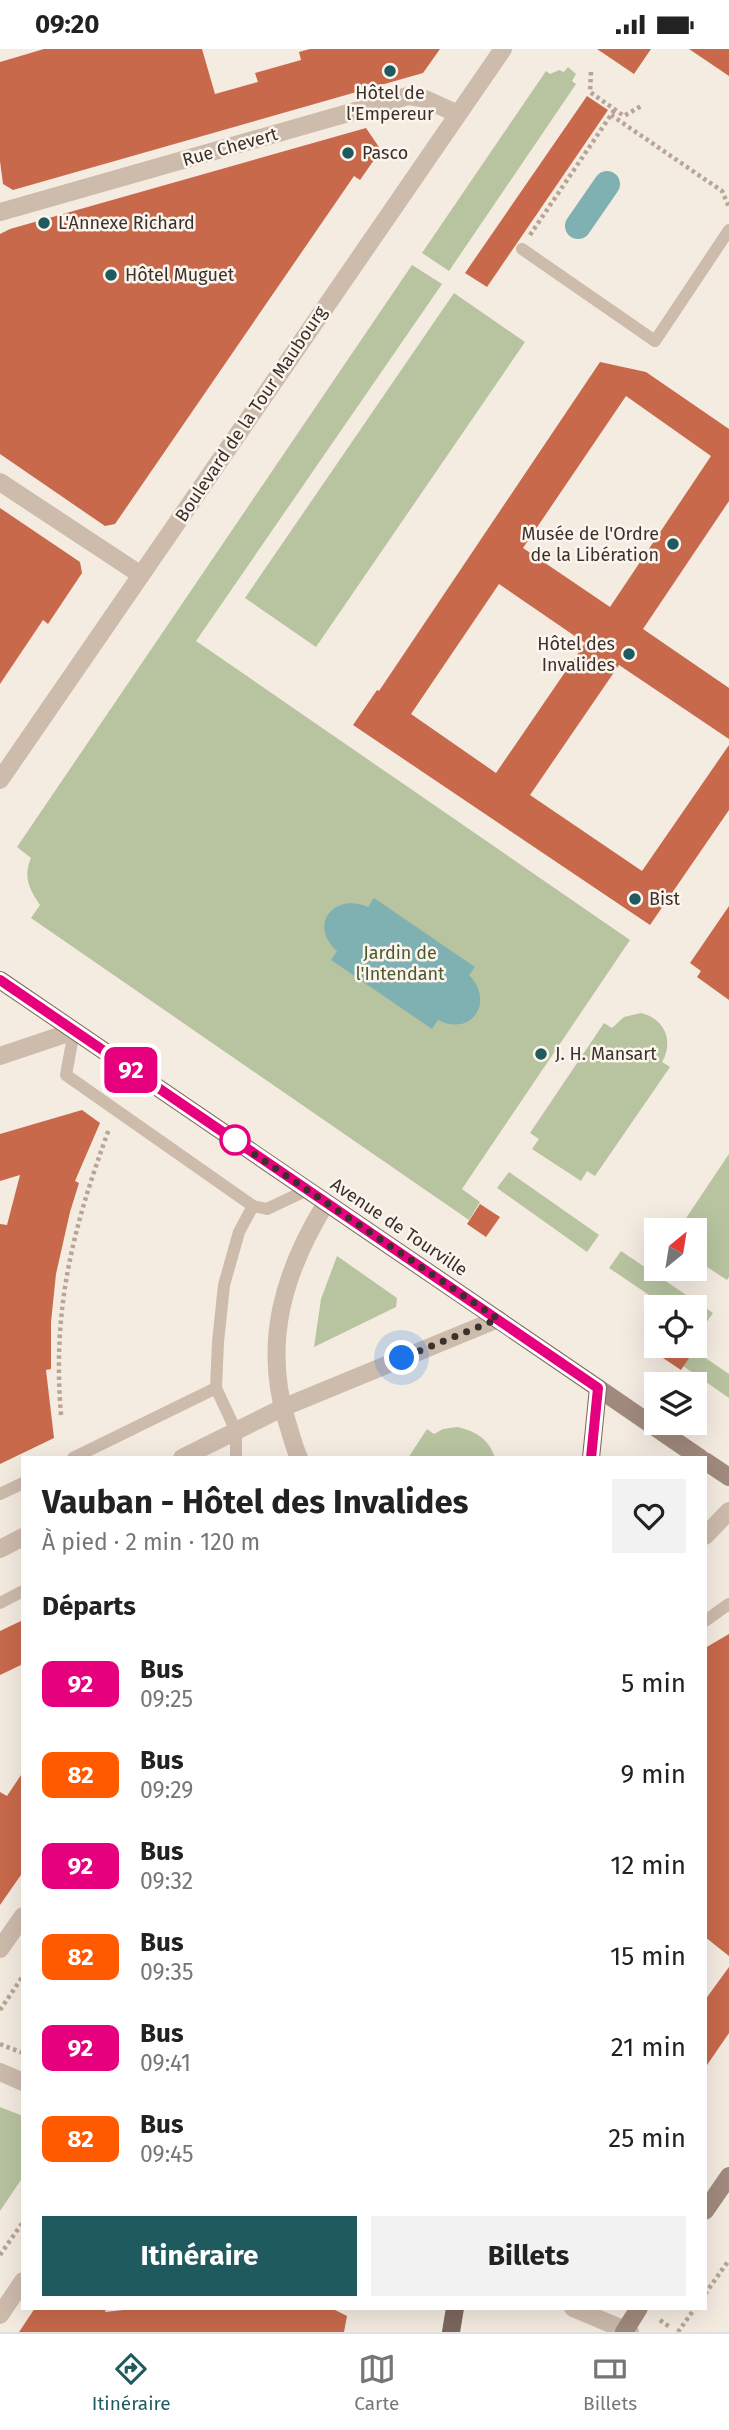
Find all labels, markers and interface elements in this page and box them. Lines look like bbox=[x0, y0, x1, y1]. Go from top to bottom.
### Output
text: 09:20 bbox=[35, 9, 99, 40]
marker: Hôtel de l'Empereur bbox=[382, 63, 398, 79]
place label: Hôtel de l'Empereur bbox=[346, 82, 434, 125]
street label: Rue Chevert bbox=[180, 123, 281, 171]
place label: Pasco bbox=[362, 142, 408, 164]
marker: Pasco bbox=[340, 145, 356, 161]
place label: L'Annexe Richard bbox=[58, 212, 195, 234]
marker: L'Annexe Richard bbox=[36, 215, 52, 231]
place label: Hôtel Muguet bbox=[125, 264, 235, 286]
marker: Hôtel Muguet bbox=[103, 267, 119, 283]
street label: Boulevard de la Tour Maubourg bbox=[171, 302, 332, 526]
place label: Musée de l'Ordre de la Libération bbox=[522, 523, 659, 566]
marker: Musée de l'Ordre de la Libération bbox=[665, 536, 681, 552]
place label: Hôtel des Invalides bbox=[537, 633, 615, 676]
marker: Hôtel des Invalides bbox=[621, 646, 637, 662]
place label: Bist bbox=[649, 888, 680, 910]
marker: Bist bbox=[627, 891, 643, 907]
park label: Jardin de l'Intendant bbox=[356, 942, 445, 985]
place label: J. H. Mansart bbox=[555, 1043, 657, 1065]
marker: J. H. Mansart bbox=[533, 1046, 549, 1062]
line badge: 92 bbox=[100, 1047, 162, 1093]
text: 92 bbox=[118, 1056, 144, 1084]
unlabelled marker bbox=[220, 1125, 250, 1155]
street label: Avenue de Tourville bbox=[326, 1173, 472, 1281]
north arrow bbox=[644, 1218, 707, 1281]
map controls bbox=[644, 1218, 707, 1435]
button: locate bbox=[644, 1295, 707, 1358]
your location bbox=[384, 1340, 419, 1375]
button: layers bbox=[644, 1372, 707, 1435]
button: heart bbox=[612, 1479, 686, 1553]
text: Vauban - Hôtel des Invalides bbox=[42, 1482, 469, 1522]
text: À pied · 2 min · 120 m bbox=[42, 1528, 260, 1556]
text: Départs bbox=[42, 1591, 136, 1622]
text: Bus bbox=[140, 1654, 183, 1685]
text: 5 min bbox=[621, 1668, 686, 1699]
text: 92 bbox=[68, 1670, 93, 1698]
text: 09:25 bbox=[140, 1685, 193, 1713]
text: Bus bbox=[140, 1745, 183, 1776]
text: 9 min bbox=[621, 1759, 686, 1790]
text: 82 bbox=[67, 1761, 94, 1789]
text: 09:29 bbox=[140, 1776, 193, 1804]
text: Bus bbox=[140, 1836, 183, 1867]
text: 12 min bbox=[610, 1850, 686, 1881]
text: 92 bbox=[68, 1852, 93, 1880]
text: 09:32 bbox=[140, 1867, 193, 1895]
text: Bus bbox=[140, 1927, 183, 1958]
text: 15 min bbox=[610, 1941, 686, 1972]
text: 82 bbox=[67, 1943, 94, 1971]
text: 09:35 bbox=[140, 1958, 193, 1986]
text: Bus bbox=[140, 2018, 183, 2049]
text: 21 min bbox=[611, 2032, 686, 2063]
text: 92 bbox=[68, 2034, 93, 2062]
text: 09:41 bbox=[140, 2049, 191, 2077]
text: Bus bbox=[140, 2109, 183, 2140]
text: 25 min bbox=[608, 2123, 686, 2154]
text: 82 bbox=[67, 2125, 94, 2153]
text: 09:45 bbox=[140, 2140, 194, 2168]
button: Itinéraire bbox=[42, 2216, 357, 2296]
button: Billets bbox=[371, 2216, 686, 2296]
tab: Itinéraire bbox=[92, 2350, 171, 2415]
tab: Carte bbox=[354, 2350, 399, 2415]
tab: Billets bbox=[583, 2350, 637, 2415]

